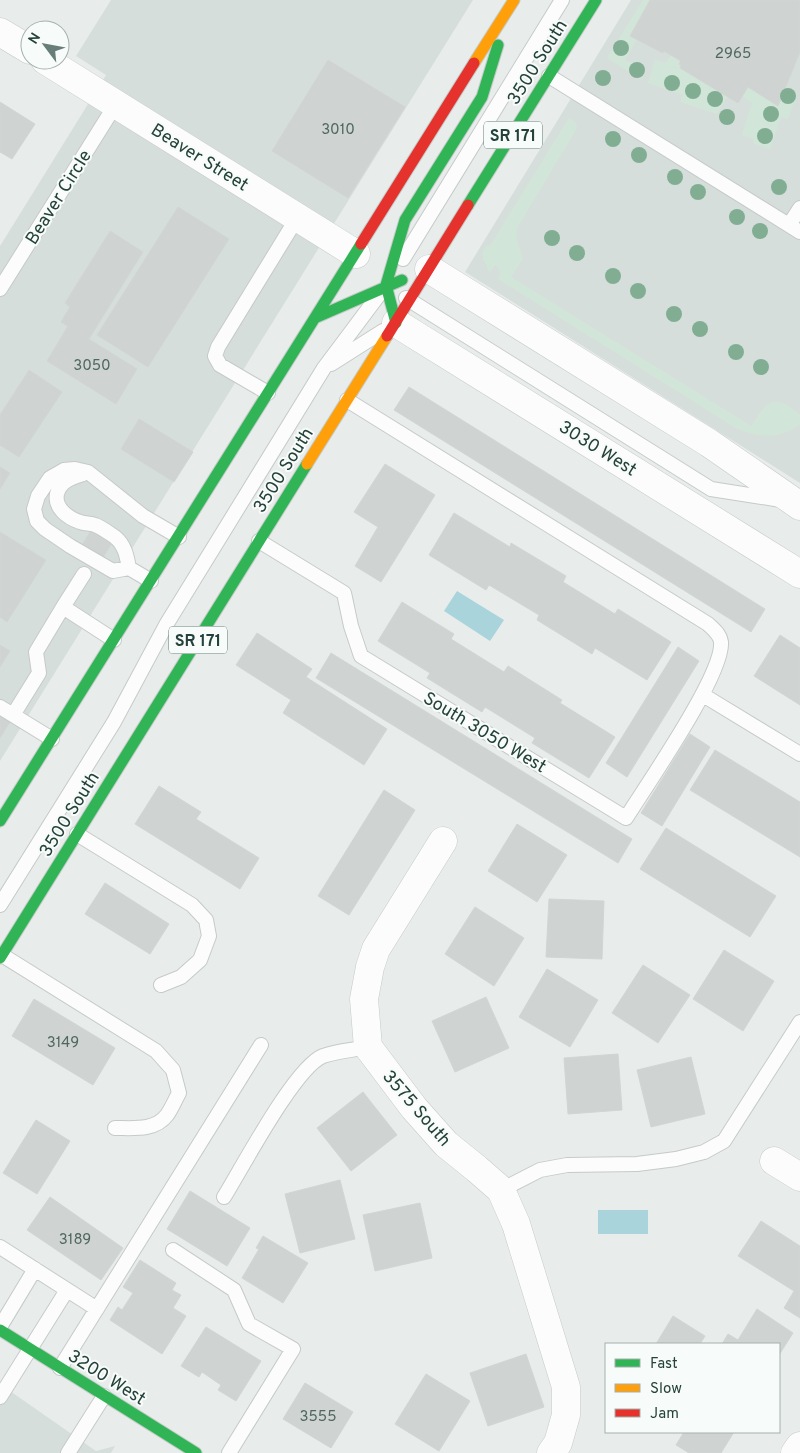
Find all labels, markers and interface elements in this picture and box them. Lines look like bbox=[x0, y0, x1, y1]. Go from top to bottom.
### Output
street label: 3500 South bbox=[503, 16, 574, 110]
north arrow bbox=[20, 20, 70, 70]
text: N bbox=[25, 30, 45, 48]
house number: 2965 bbox=[715, 45, 751, 64]
street label: Beaver Street bbox=[146, 119, 252, 197]
house number: 3010 bbox=[321, 121, 355, 140]
road number: SR 171 bbox=[484, 122, 542, 148]
street label: Beaver Circle bbox=[21, 146, 97, 249]
house number: 3050 bbox=[73, 357, 111, 376]
street label: 3030 West bbox=[554, 416, 640, 482]
street label: 3500 South bbox=[249, 424, 320, 518]
road number: SR 171 bbox=[169, 626, 227, 654]
street label: South 3050 West bbox=[418, 687, 550, 779]
street label: 3500 South bbox=[35, 768, 106, 862]
house number: 3149 bbox=[47, 1034, 79, 1053]
street label: 3575 South bbox=[376, 1066, 455, 1152]
house number: 3189 bbox=[59, 1231, 91, 1250]
legend bbox=[605, 1343, 780, 1433]
street label: 3200 West bbox=[63, 1345, 149, 1411]
text: Fast bbox=[650, 1355, 678, 1374]
text: Slow bbox=[650, 1380, 682, 1399]
text: Jam bbox=[650, 1405, 679, 1424]
house number: 3555 bbox=[300, 1408, 336, 1427]

